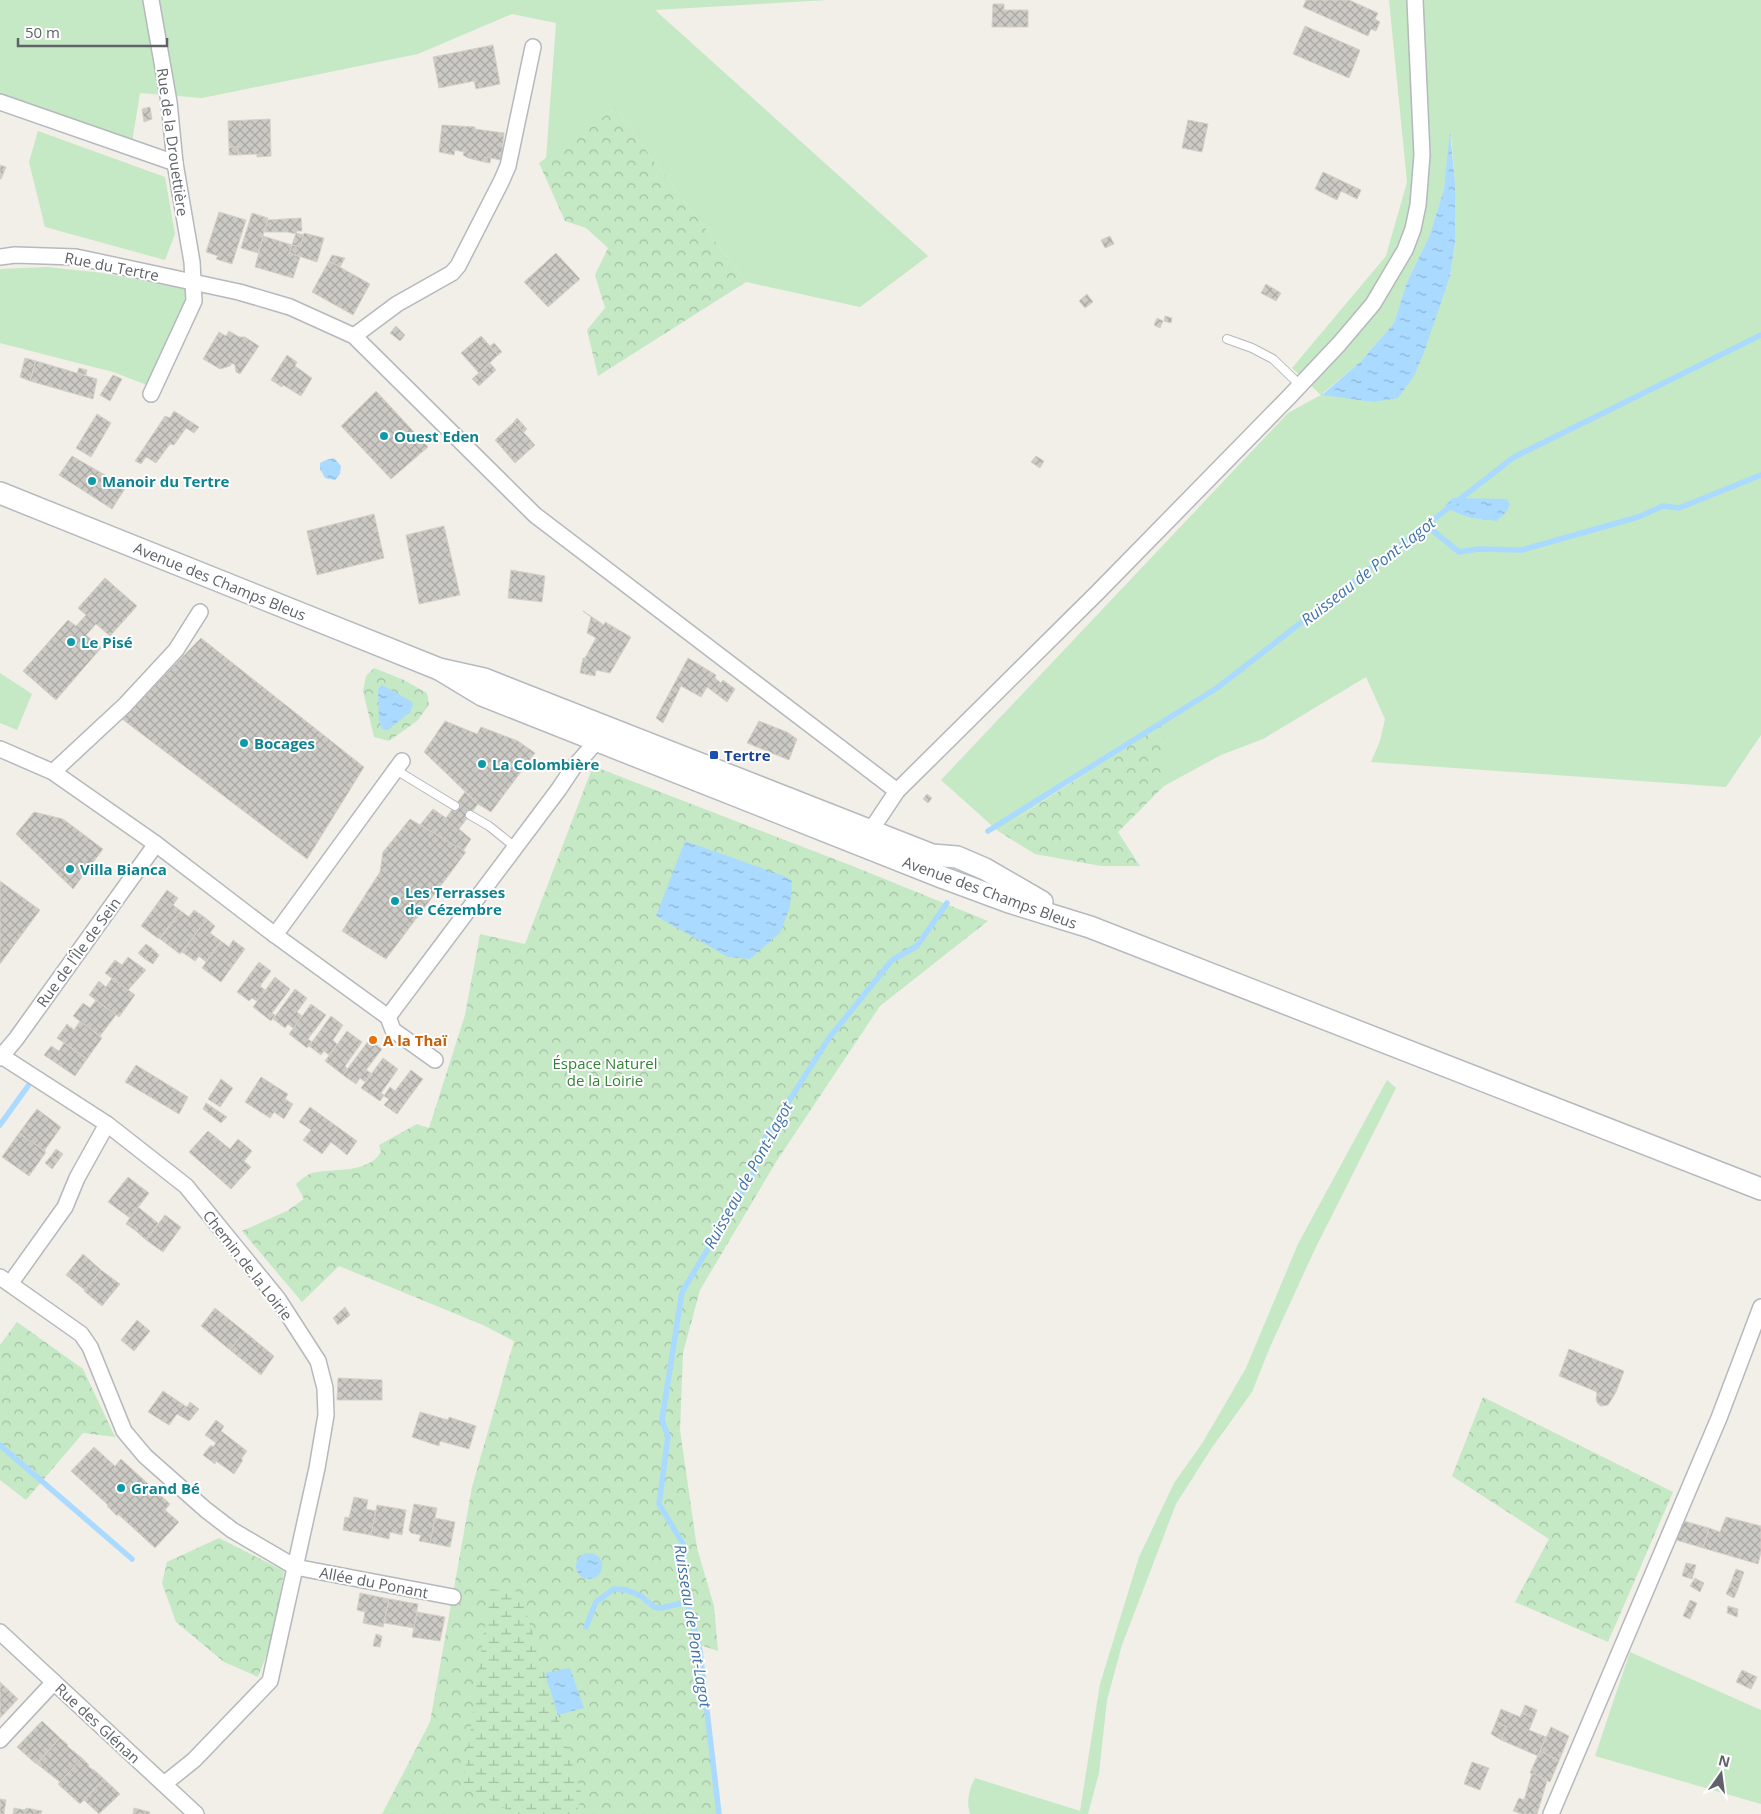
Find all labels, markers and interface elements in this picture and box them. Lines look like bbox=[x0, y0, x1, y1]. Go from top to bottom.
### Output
scale bar bbox=[18, 15, 166, 47]
text: 50 m bbox=[25, 22, 60, 42]
street label: Rue de la Drouettière bbox=[153, 67, 193, 217]
street label: Rue du Tertre bbox=[63, 247, 161, 285]
place label: Ouest Eden bbox=[394, 426, 479, 446]
marker: Ouest Eden bbox=[378, 430, 390, 442]
place label: Manoir du Tertre bbox=[102, 471, 230, 491]
marker: Manoir du Tertre bbox=[86, 475, 98, 487]
water label: Ruisseau de Pont-Lagot bbox=[1296, 511, 1440, 630]
street label: Avenue des Champs Bleus bbox=[131, 537, 309, 625]
place label: Le Pisé bbox=[81, 632, 133, 652]
marker: Le Pisé bbox=[65, 636, 77, 648]
place label: Bocages bbox=[254, 733, 315, 753]
marker: Bocages bbox=[238, 737, 250, 749]
place label: Tertre bbox=[724, 745, 771, 765]
marker: Tertre bbox=[708, 749, 720, 761]
place label: La Colombière bbox=[492, 754, 600, 774]
marker: La Colombière bbox=[476, 758, 488, 770]
street label: Avenue des Champs Bleus bbox=[900, 851, 1080, 933]
place label: Villa Bianca bbox=[80, 859, 167, 879]
marker: Villa Bianca bbox=[64, 863, 76, 875]
place label: Les Terrasses de Cézembre bbox=[405, 882, 505, 919]
street label: Rue de l'Île de Sein bbox=[31, 893, 125, 1011]
marker: Les Terrasses de Cézembre bbox=[389, 895, 401, 907]
place label: A la Thaï bbox=[383, 1030, 447, 1050]
marker: A la Thaï bbox=[367, 1034, 379, 1046]
park label: Éspace Naturel de la Loirie bbox=[552, 1053, 658, 1090]
water label: Ruisseau de Pont-Lagot bbox=[698, 1097, 798, 1252]
street label: Chemin de la Loirie bbox=[199, 1206, 297, 1324]
place label: Grand Bé bbox=[131, 1478, 200, 1498]
marker: Grand Bé bbox=[115, 1482, 127, 1494]
water label: Ruisseau de Pont-Lagot bbox=[669, 1543, 717, 1710]
street label: Allée du Ponant bbox=[318, 1562, 430, 1602]
street label: Rue des Glénan bbox=[51, 1678, 145, 1768]
north arrow bbox=[1696, 1749, 1746, 1799]
text: N bbox=[1716, 1750, 1732, 1771]

